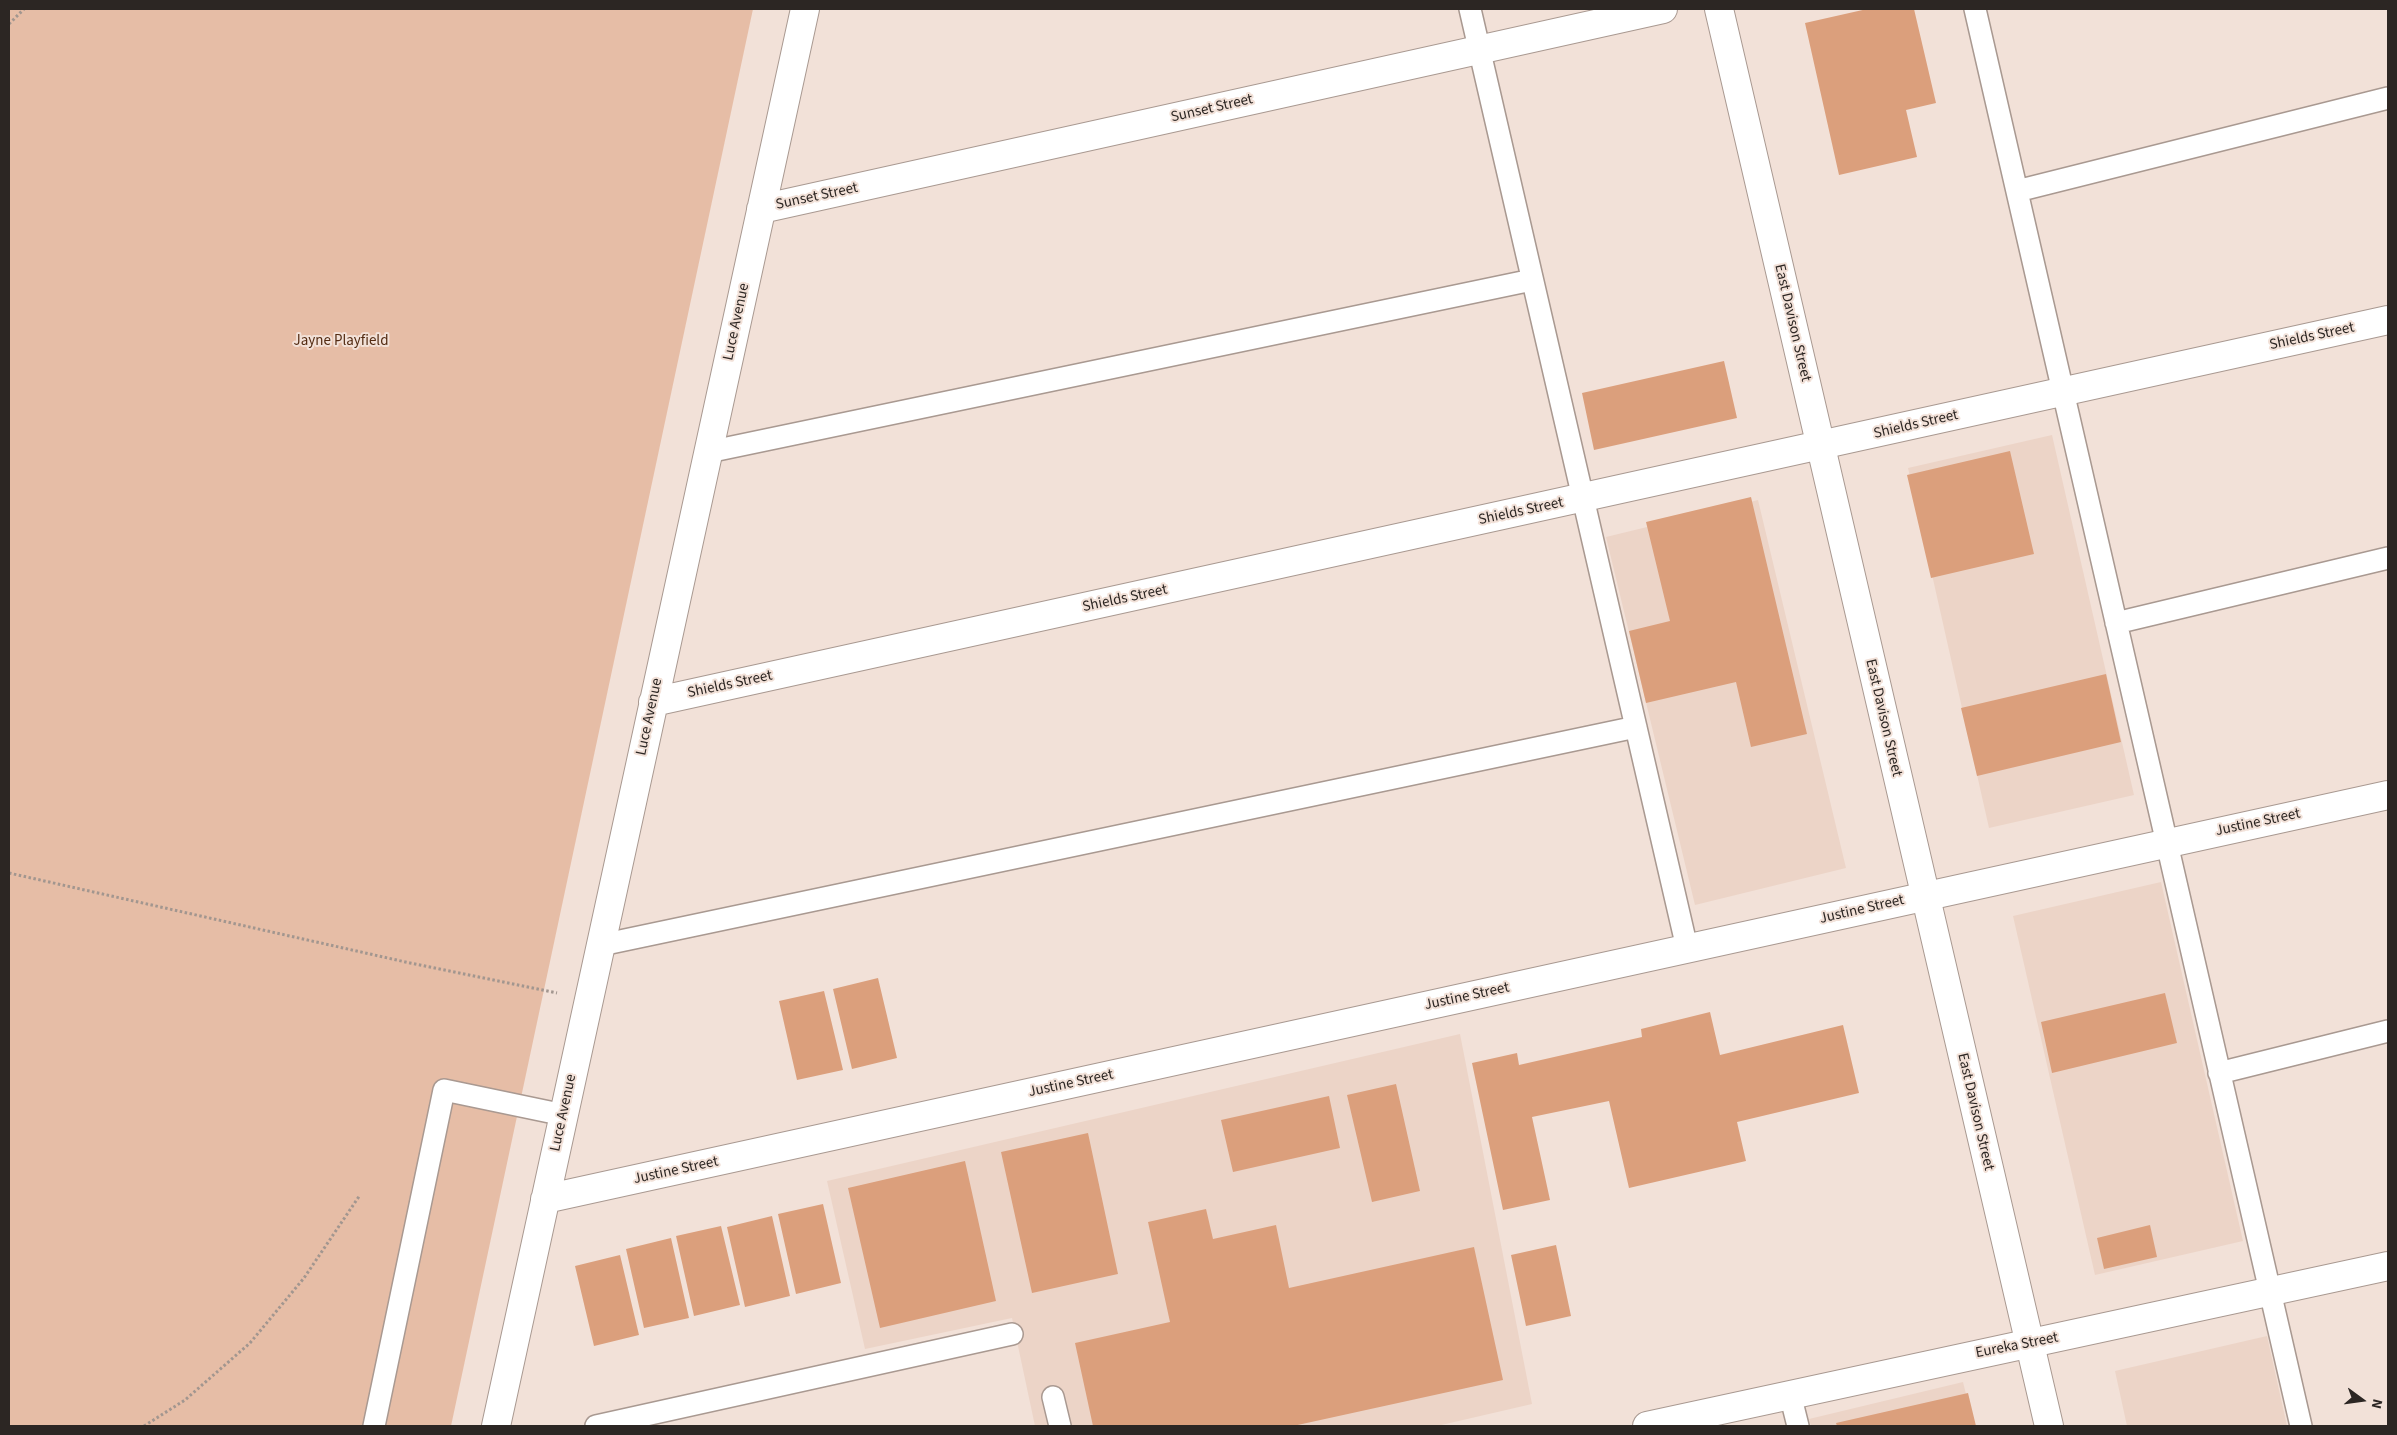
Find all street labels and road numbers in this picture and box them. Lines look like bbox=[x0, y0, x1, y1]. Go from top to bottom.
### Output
street label: Sunset Street bbox=[1169, 91, 1255, 127]
street label: Sunset Street bbox=[774, 180, 860, 214]
street label: East Davison Street bbox=[1770, 262, 1814, 384]
street label: Luce Avenue bbox=[720, 282, 754, 362]
street label: Shields Street bbox=[2268, 319, 2356, 355]
street label: Shields Street bbox=[1872, 407, 1960, 443]
street label: Shields Street bbox=[1477, 494, 1565, 530]
street label: Shields Street bbox=[1081, 581, 1169, 617]
street label: East Davison Street bbox=[1861, 657, 1905, 779]
street label: Shields Street bbox=[686, 667, 774, 703]
street label: Luce Avenue bbox=[633, 677, 667, 757]
street label: Justine Street bbox=[2214, 805, 2302, 841]
street label: Justine Street bbox=[1818, 892, 1906, 928]
street label: Justine Street bbox=[1423, 979, 1511, 1015]
street label: East Davison Street bbox=[1953, 1051, 1997, 1173]
street label: Justine Street bbox=[1027, 1066, 1115, 1102]
street label: Luce Avenue bbox=[547, 1073, 581, 1153]
street label: Justine Street bbox=[632, 1153, 720, 1189]
street label: Eureka Street bbox=[1974, 1329, 2060, 1363]

